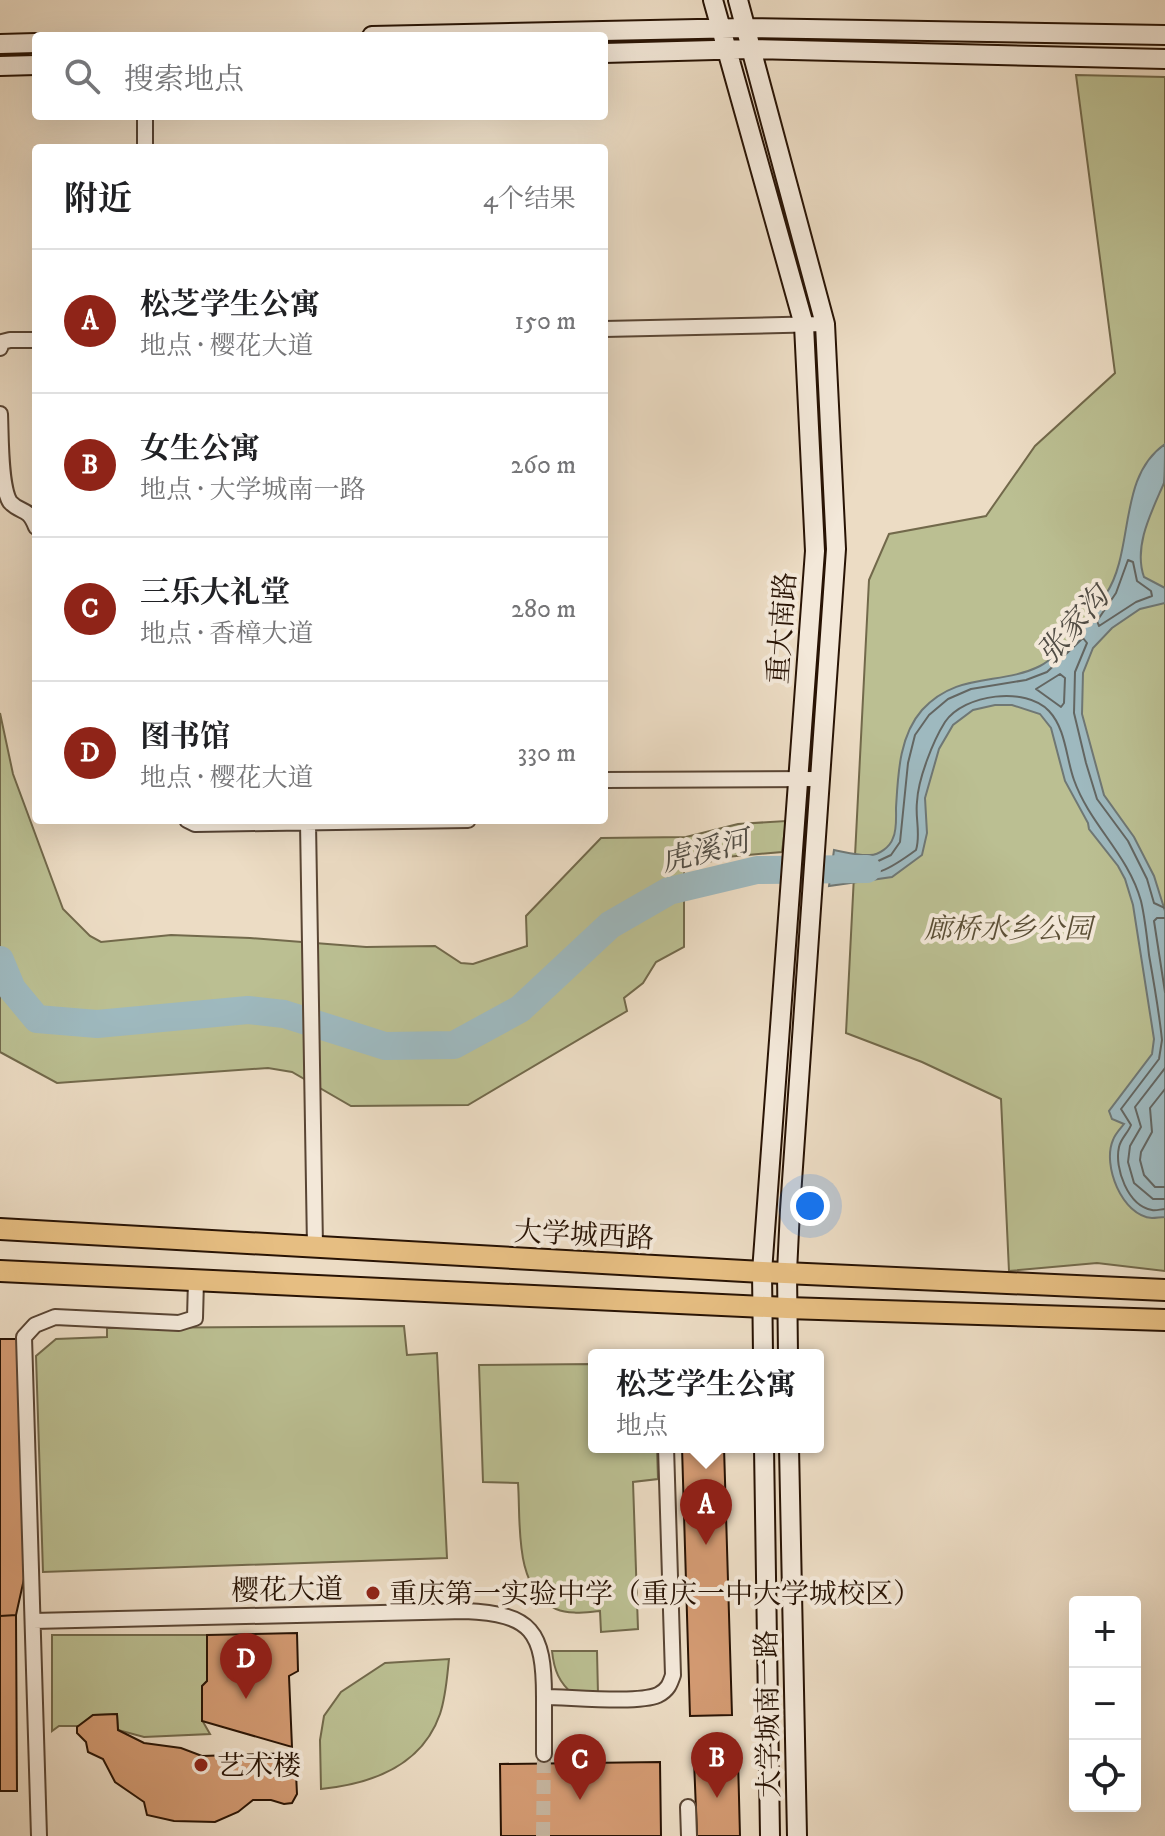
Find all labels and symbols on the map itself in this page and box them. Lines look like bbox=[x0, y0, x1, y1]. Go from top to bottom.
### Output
street label: 重大南路 bbox=[761, 571, 804, 685]
water label: 张家沟 bbox=[1031, 577, 1120, 672]
water label: 虎溪河 bbox=[657, 822, 758, 881]
park label: 廊桥水乡公园 bbox=[924, 912, 1096, 947]
your location bbox=[790, 1186, 830, 1226]
street label: 大学城西路 bbox=[513, 1214, 655, 1257]
pin: A bbox=[680, 1479, 732, 1545]
street label: 樱花大道 bbox=[231, 1572, 343, 1609]
place label: 重庆第一实验中学（重庆一中大学城校区） bbox=[389, 1577, 921, 1612]
marker: 重庆第一实验中学（重庆一中大学城校区） bbox=[364, 1584, 382, 1602]
street label: 大学城南一路 bbox=[750, 1630, 787, 1798]
pin: D bbox=[220, 1633, 272, 1699]
pin: B bbox=[691, 1732, 743, 1798]
pin: C bbox=[554, 1734, 606, 1800]
place label: 艺术楼 bbox=[217, 1749, 301, 1784]
marker: 艺术楼 bbox=[192, 1756, 210, 1774]

